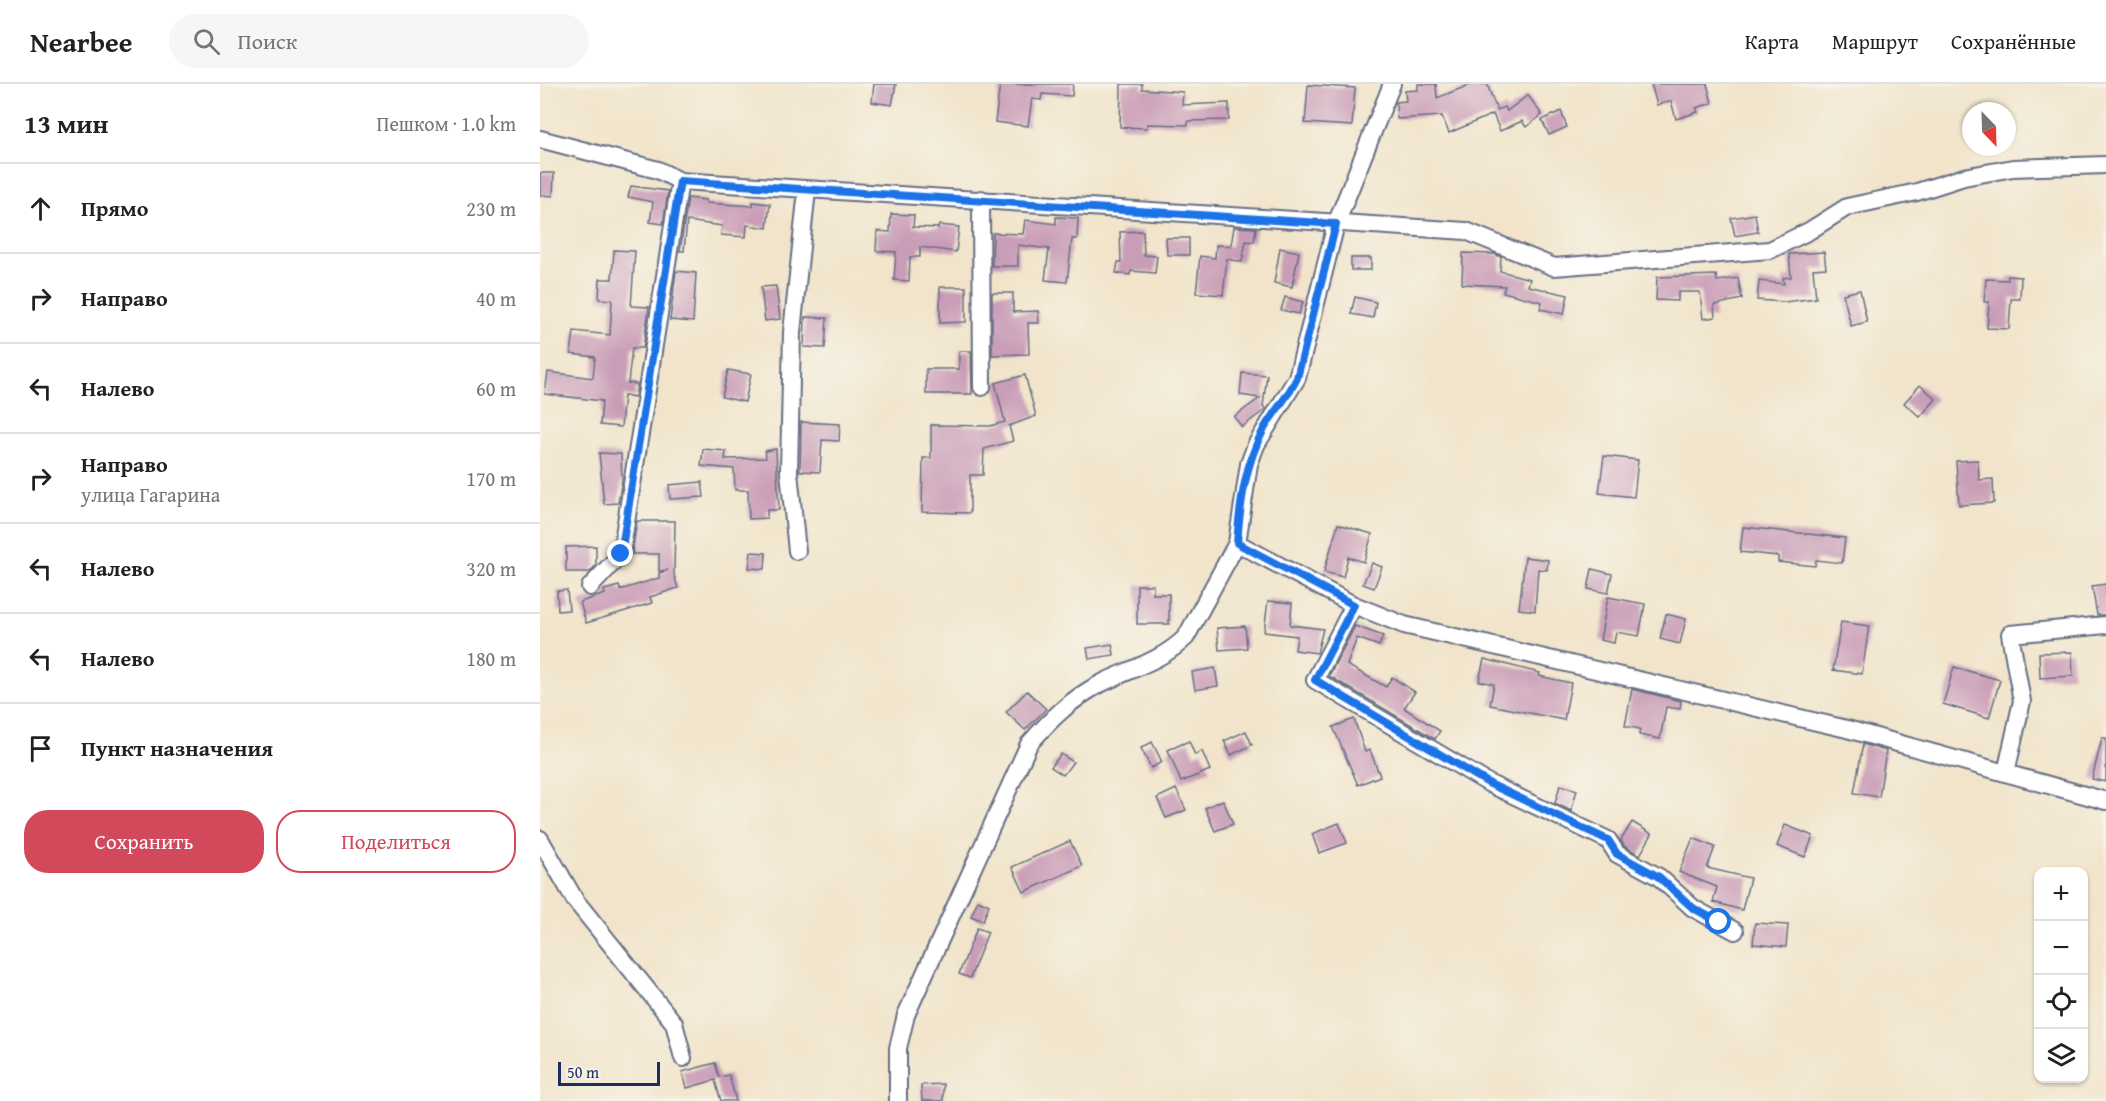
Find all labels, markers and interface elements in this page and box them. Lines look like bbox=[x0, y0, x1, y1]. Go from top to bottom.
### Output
search box bbox=[169, 14, 589, 68]
text: Nearbee bbox=[30, 21, 133, 62]
icon: search bbox=[190, 25, 223, 58]
text: Поиск bbox=[238, 25, 297, 57]
text: Карта bbox=[1745, 26, 1799, 57]
text: Маршрут bbox=[1832, 26, 1918, 57]
text: Сохранённые bbox=[1951, 26, 2076, 57]
north arrow bbox=[1962, 102, 2016, 156]
text: 13 мин bbox=[24, 104, 109, 143]
text: Пешком · 1.0 km bbox=[376, 109, 516, 138]
icon: ahead bbox=[24, 192, 57, 225]
text: Прямо bbox=[81, 192, 148, 224]
text: 230 m bbox=[466, 194, 516, 223]
icon: right bbox=[24, 282, 57, 315]
text: Направо bbox=[81, 282, 168, 314]
text: 40 m bbox=[476, 284, 516, 313]
icon: left bbox=[24, 372, 57, 405]
text: Налево bbox=[81, 372, 154, 404]
text: 60 m bbox=[476, 374, 516, 403]
text: Направо bbox=[81, 448, 168, 480]
icon: right bbox=[24, 462, 57, 495]
text: 170 m bbox=[466, 464, 516, 493]
text: улица Гагарина bbox=[81, 480, 220, 509]
route end bbox=[607, 540, 633, 566]
icon: left bbox=[24, 552, 57, 585]
text: Налево bbox=[81, 552, 154, 584]
text: 320 m bbox=[466, 554, 516, 583]
icon: left bbox=[24, 642, 57, 675]
text: Налево bbox=[81, 642, 154, 674]
text: 180 m bbox=[466, 644, 516, 673]
icon: arrive bbox=[24, 732, 57, 765]
text: Пункт назначения bbox=[81, 732, 273, 764]
button: Сохранить bbox=[24, 810, 264, 873]
button: Поделиться bbox=[276, 810, 516, 873]
map controls bbox=[2034, 867, 2088, 1083]
button: + bbox=[2034, 867, 2088, 921]
route start bbox=[1705, 908, 1731, 934]
button: − bbox=[2034, 921, 2088, 975]
button: locate bbox=[2034, 975, 2088, 1029]
button: layers bbox=[2034, 1029, 2088, 1083]
scale bar bbox=[558, 1059, 660, 1086]
text: 50 m bbox=[567, 1060, 599, 1084]

